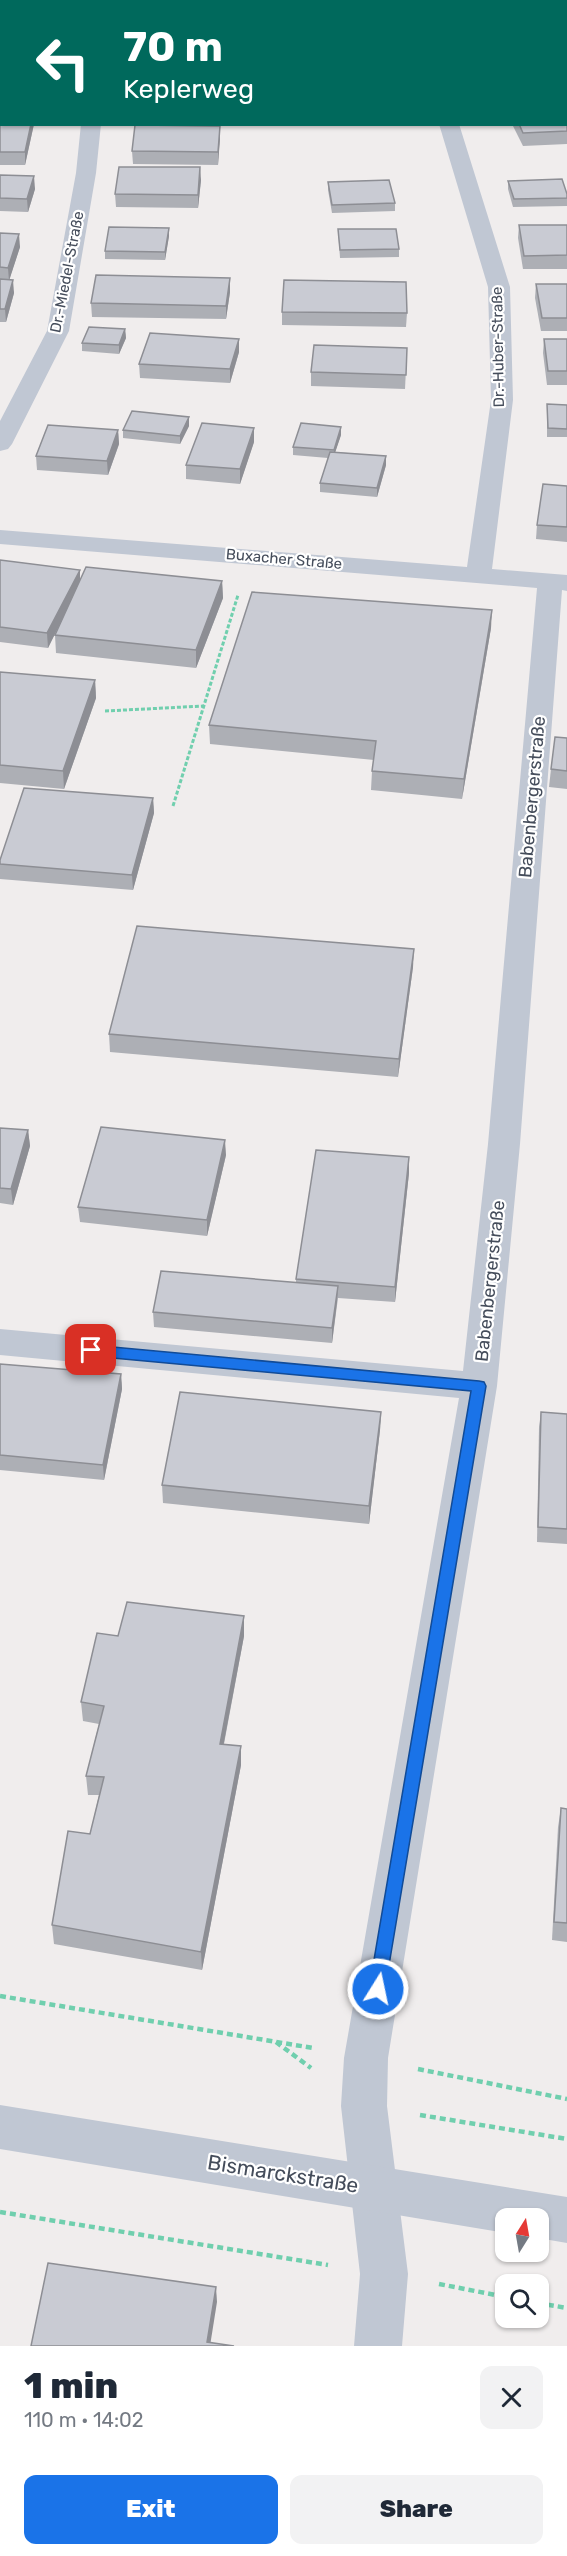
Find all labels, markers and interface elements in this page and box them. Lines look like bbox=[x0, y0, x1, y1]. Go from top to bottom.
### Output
text: 70 m bbox=[123, 22, 223, 72]
icon: left bbox=[24, 24, 102, 102]
text: Keplerweg bbox=[123, 73, 254, 105]
street label: Dr.-Miedel-Straße bbox=[46, 210, 88, 334]
street label: Dr.-Huber-Straße bbox=[488, 286, 508, 408]
street label: Buxacher Straße bbox=[225, 545, 343, 573]
street label: Babenbergerstraße bbox=[514, 715, 550, 879]
street label: Babenbergerstraße bbox=[471, 1199, 509, 1363]
pin bbox=[65, 1324, 116, 1375]
icon: arrive bbox=[74, 1333, 107, 1366]
position arrow bbox=[346, 1957, 410, 2021]
street label: Bismarckstraße bbox=[206, 2149, 360, 2198]
north arrow bbox=[495, 2208, 549, 2262]
map controls bbox=[495, 2208, 549, 2328]
button: search bbox=[495, 2274, 549, 2328]
text: 1 min bbox=[24, 2364, 118, 2407]
button: close bbox=[480, 2366, 543, 2429]
text: 110 m · 14:02 bbox=[24, 2408, 143, 2432]
button: Exit bbox=[24, 2475, 278, 2544]
button: Share bbox=[290, 2475, 543, 2544]

